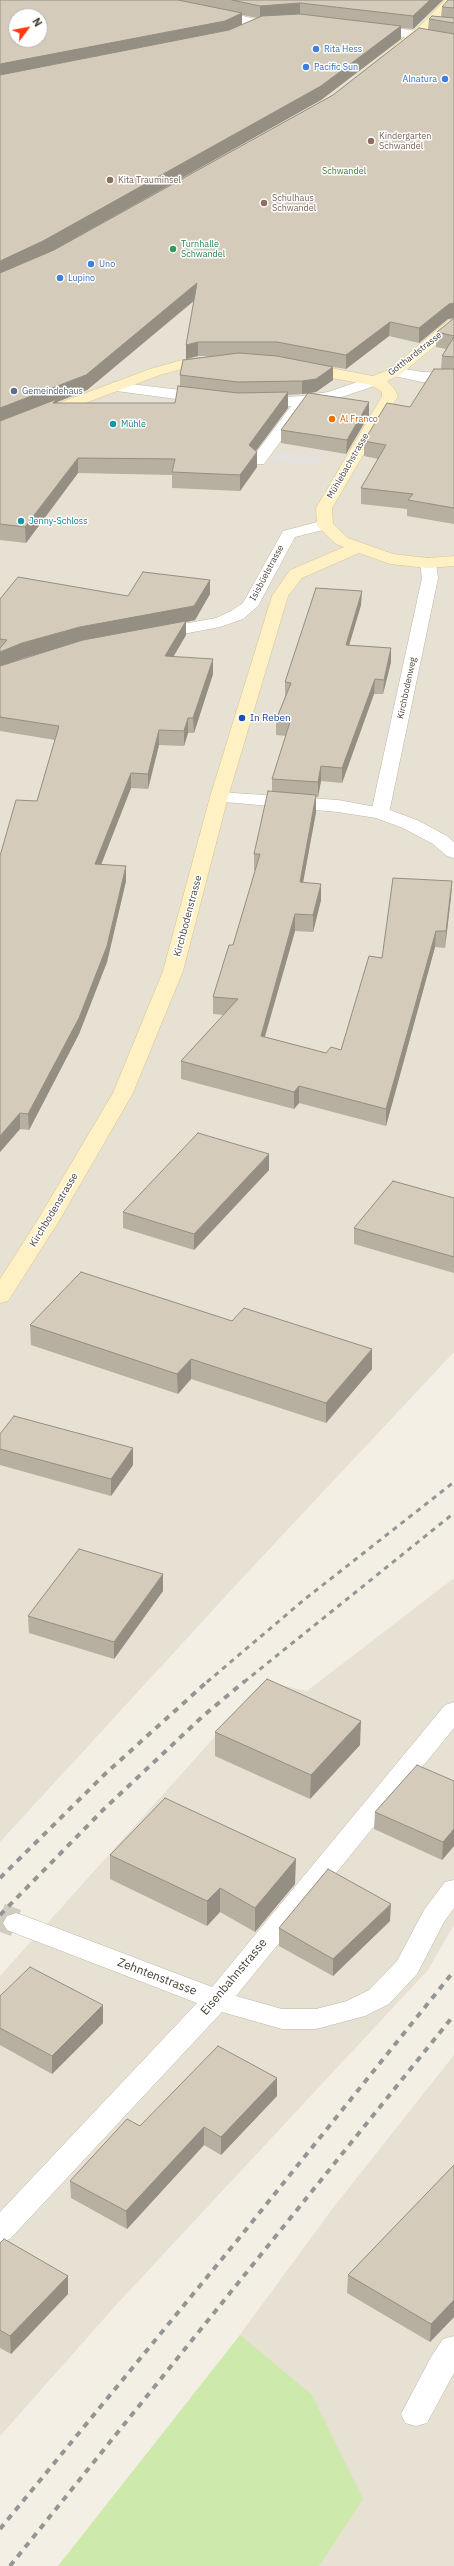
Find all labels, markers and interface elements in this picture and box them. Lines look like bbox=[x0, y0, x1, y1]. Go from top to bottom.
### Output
north arrow bbox=[8, 8, 48, 48]
text: N bbox=[29, 15, 45, 29]
marker: Rita Hess bbox=[311, 44, 321, 54]
place label: Rita Hess bbox=[324, 44, 362, 54]
marker: Pacific Sun bbox=[301, 62, 311, 72]
place label: Pacific Sun bbox=[314, 62, 358, 72]
place label: Alnatura bbox=[403, 74, 437, 84]
marker: Alnatura bbox=[440, 74, 450, 84]
place label: Kindergarten Schwandel bbox=[379, 131, 431, 152]
marker: Kindergarten Schwandel bbox=[366, 136, 376, 146]
park label: Schwandel bbox=[322, 166, 366, 176]
marker: Kita Trauminsel bbox=[105, 175, 115, 185]
place label: Kita Trauminsel bbox=[118, 175, 181, 185]
place label: Schulhaus Schwandel bbox=[272, 193, 316, 214]
marker: Schulhaus Schwandel bbox=[259, 198, 269, 208]
place label: Turnhalle Schwandel bbox=[181, 239, 225, 260]
marker: Turnhalle Schwandel bbox=[168, 244, 178, 254]
marker: Uno bbox=[86, 259, 96, 269]
place label: Uno bbox=[99, 259, 115, 269]
marker: Lupino bbox=[55, 273, 65, 283]
place label: Lupino bbox=[68, 273, 95, 283]
street label: Gotthardstrasse bbox=[386, 330, 444, 378]
marker: Gemeindehaus bbox=[9, 386, 19, 396]
place label: Gemeindehaus bbox=[22, 386, 83, 396]
marker: Al Franco bbox=[327, 414, 337, 424]
place label: Al Franco bbox=[340, 414, 378, 424]
marker: Mühle bbox=[108, 419, 118, 429]
place label: Mühle bbox=[121, 419, 146, 429]
street label: Mühlebachstrasse bbox=[325, 431, 371, 501]
marker: Jenny-Schloss bbox=[16, 516, 26, 526]
place label: Jenny-Schloss bbox=[29, 516, 88, 526]
street label: Isisbüelstrasse bbox=[248, 543, 286, 603]
street label: Kirchbodenweg bbox=[395, 656, 419, 720]
place label: In Reben bbox=[250, 712, 291, 724]
marker: In Reben bbox=[237, 713, 247, 723]
street label: Kirchbodenstrasse bbox=[171, 874, 205, 958]
street label: Kirchbodenstrasse bbox=[27, 1171, 81, 1249]
street label: Eisenbahnstrasse bbox=[198, 1936, 270, 2018]
street label: Zehntenstrasse bbox=[115, 1955, 199, 1999]

